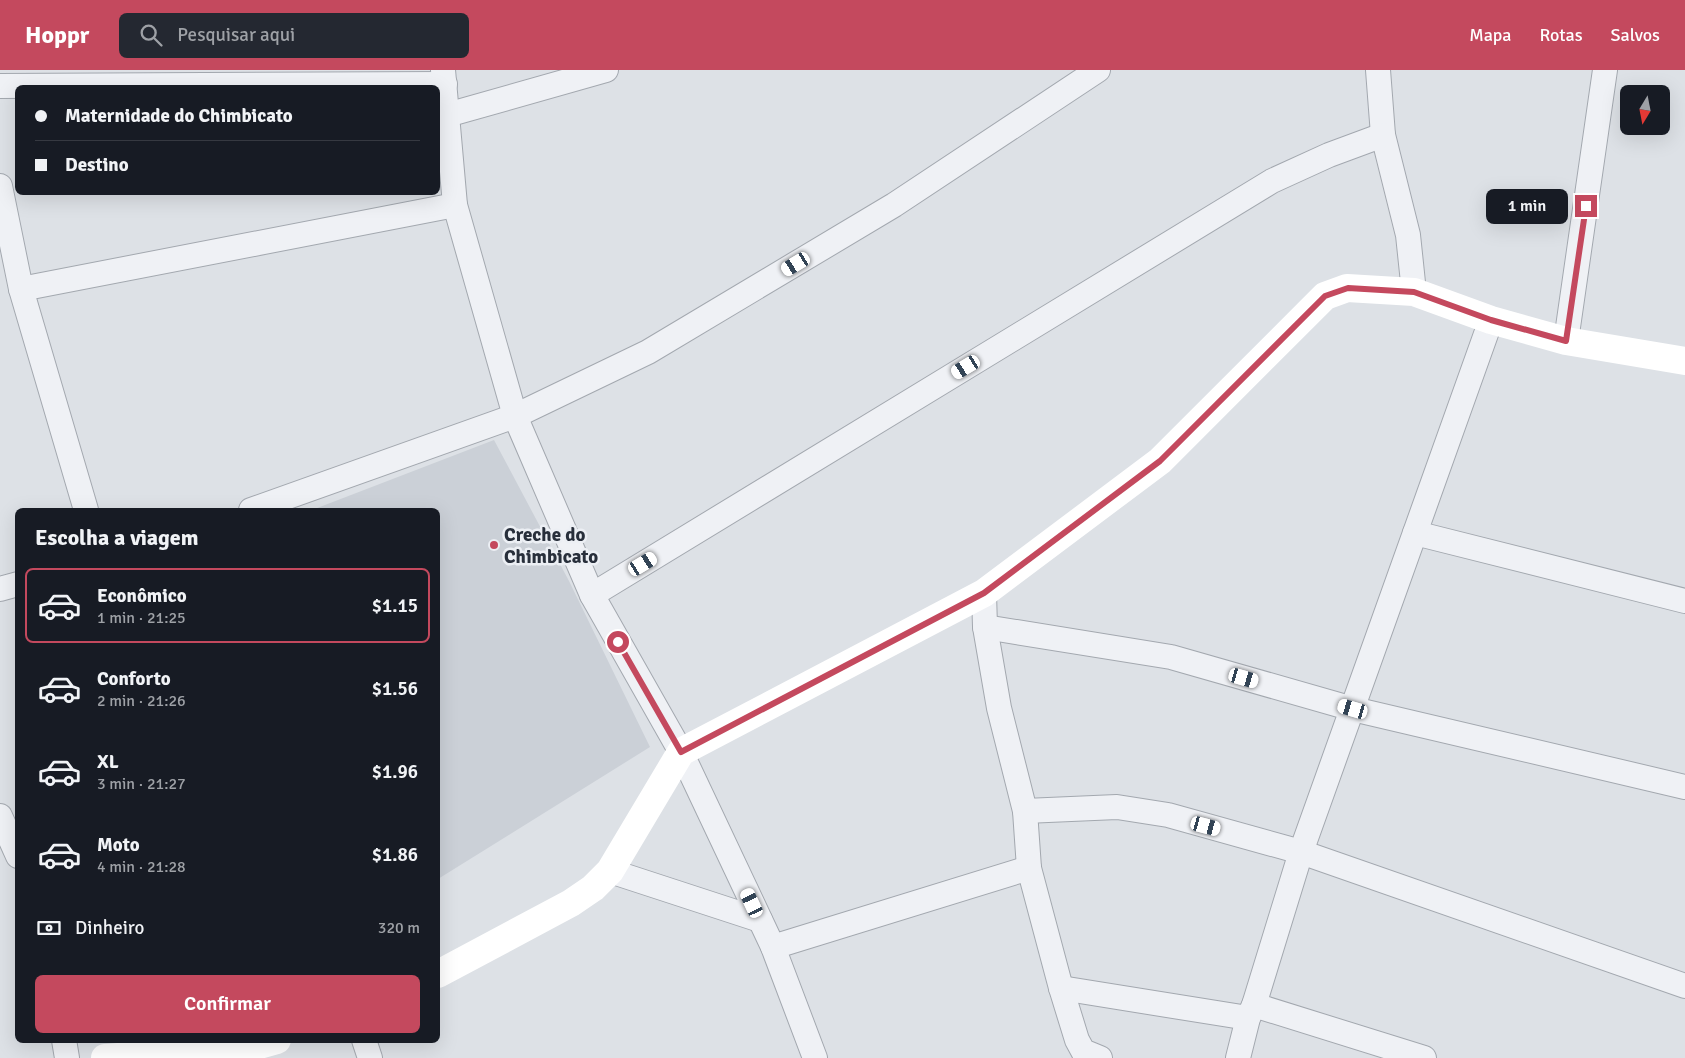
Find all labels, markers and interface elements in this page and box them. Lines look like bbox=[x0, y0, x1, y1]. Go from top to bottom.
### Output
search box bbox=[119, 13, 469, 58]
text: Hoppr bbox=[25, 20, 89, 50]
icon: search bbox=[137, 21, 165, 49]
text: Pesquisar aqui bbox=[177, 23, 295, 47]
text: Mapa bbox=[1469, 24, 1512, 46]
text: Rotas bbox=[1540, 24, 1583, 46]
text: Salvos bbox=[1611, 24, 1660, 46]
north arrow bbox=[1620, 85, 1670, 135]
map controls bbox=[1620, 85, 1670, 135]
text: Maternidade do Chimbicato bbox=[65, 104, 293, 128]
text: Destino bbox=[65, 153, 129, 177]
callout: 1 min bbox=[1486, 188, 1568, 224]
route end bbox=[1575, 195, 1597, 217]
text: 1 min bbox=[1508, 196, 1546, 216]
car bbox=[779, 250, 812, 278]
car bbox=[949, 353, 982, 381]
place label: Creche do Chimbicato bbox=[504, 523, 598, 569]
text: Escolha a viagem bbox=[35, 524, 199, 551]
marker: Creche do Chimbicato bbox=[488, 539, 500, 551]
car bbox=[626, 550, 659, 578]
icon: car bbox=[37, 583, 82, 628]
text: Econômico bbox=[97, 584, 187, 608]
text: $1.15 bbox=[372, 594, 418, 618]
text: 1 min · 21:25 bbox=[97, 608, 186, 628]
route start bbox=[607, 631, 629, 653]
icon: car bbox=[37, 666, 82, 711]
text: Conforto bbox=[97, 667, 171, 691]
car bbox=[1227, 667, 1260, 689]
text: $1.56 bbox=[372, 677, 418, 701]
text: 2 min · 21:26 bbox=[97, 691, 186, 711]
car bbox=[1336, 698, 1369, 720]
icon: car bbox=[37, 749, 82, 794]
text: XL bbox=[97, 750, 119, 774]
text: $1.96 bbox=[372, 760, 418, 784]
text: 3 min · 21:27 bbox=[97, 774, 186, 794]
car bbox=[1189, 815, 1222, 837]
icon: car bbox=[37, 832, 82, 877]
text: Moto bbox=[97, 833, 140, 857]
text: $1.86 bbox=[372, 843, 418, 867]
text: 4 min · 21:28 bbox=[97, 857, 186, 877]
car bbox=[738, 886, 765, 920]
icon: cash bbox=[35, 914, 63, 942]
text: Dinheiro bbox=[75, 916, 144, 940]
text: 320 m bbox=[378, 918, 420, 938]
button: Confirmar bbox=[35, 975, 420, 1033]

